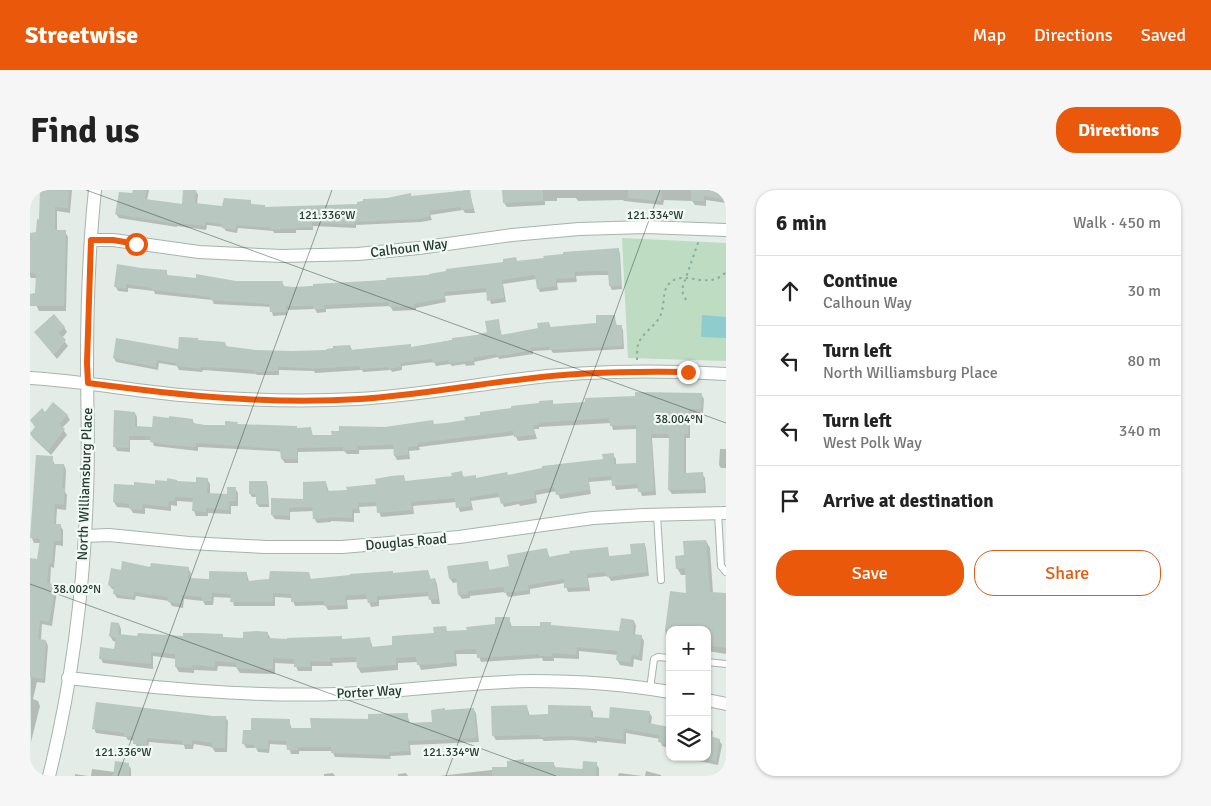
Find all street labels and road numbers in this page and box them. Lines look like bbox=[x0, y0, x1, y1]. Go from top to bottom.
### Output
street label: Calhoun Way bbox=[369, 235, 449, 261]
street label: North Williamsburg Place bbox=[74, 407, 96, 561]
street label: Douglas Road bbox=[365, 530, 447, 554]
street label: Porter Way bbox=[336, 682, 402, 702]

